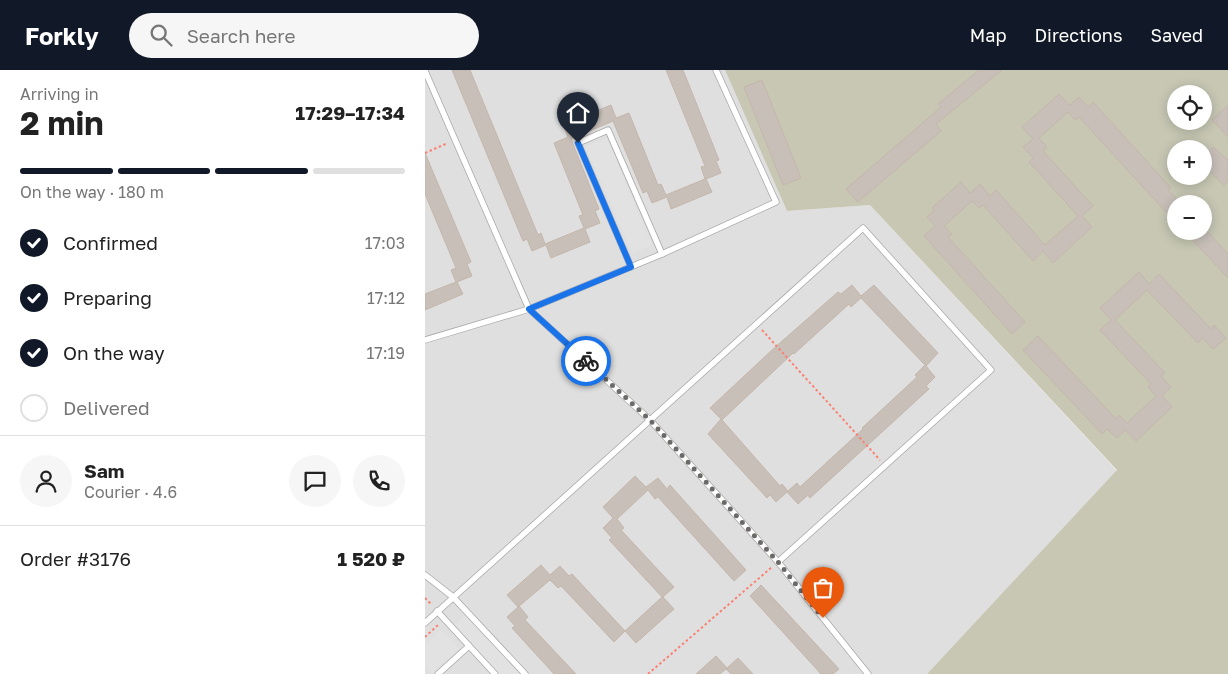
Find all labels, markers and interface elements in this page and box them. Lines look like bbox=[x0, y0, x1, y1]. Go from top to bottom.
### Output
search box bbox=[129, 13, 479, 58]
text: Forkly bbox=[25, 21, 99, 50]
icon: search bbox=[147, 21, 175, 49]
text: Search here bbox=[187, 24, 296, 47]
text: Map bbox=[970, 24, 1006, 46]
text: Directions bbox=[1034, 24, 1122, 46]
text: Saved bbox=[1150, 24, 1203, 46]
text: Arriving in bbox=[20, 84, 99, 104]
map controls bbox=[1167, 85, 1212, 240]
button: locate bbox=[1167, 85, 1212, 130]
pin bbox=[557, 92, 599, 143]
icon: home bbox=[564, 99, 592, 127]
text: 17:29–17:34 bbox=[295, 101, 405, 124]
text: 2 min bbox=[20, 104, 104, 142]
button: + bbox=[1167, 140, 1212, 185]
text: On the way · 180 m bbox=[20, 182, 164, 202]
button: − bbox=[1167, 195, 1212, 240]
icon: check bbox=[20, 229, 48, 257]
text: Confirmed bbox=[63, 231, 158, 254]
text: 17:03 bbox=[365, 233, 405, 253]
icon: check bbox=[20, 284, 48, 312]
text: Preparing bbox=[63, 286, 152, 309]
text: 17:12 bbox=[367, 288, 405, 308]
courier bbox=[561, 336, 611, 386]
icon: check bbox=[20, 339, 48, 367]
text: On the way bbox=[63, 341, 165, 364]
text: 17:19 bbox=[367, 343, 405, 363]
icon: bike bbox=[572, 347, 600, 375]
text: Delivered bbox=[63, 396, 150, 419]
button: person bbox=[20, 455, 72, 507]
button: chat bbox=[289, 455, 341, 507]
button: phone bbox=[353, 455, 405, 507]
text: Sam bbox=[84, 459, 124, 482]
text: Courier · 4.6 bbox=[84, 482, 177, 502]
text: Order #3176 bbox=[20, 547, 131, 570]
text: 1 520 ₽ bbox=[337, 547, 405, 570]
pin bbox=[802, 567, 844, 618]
icon: bag bbox=[809, 574, 837, 602]

